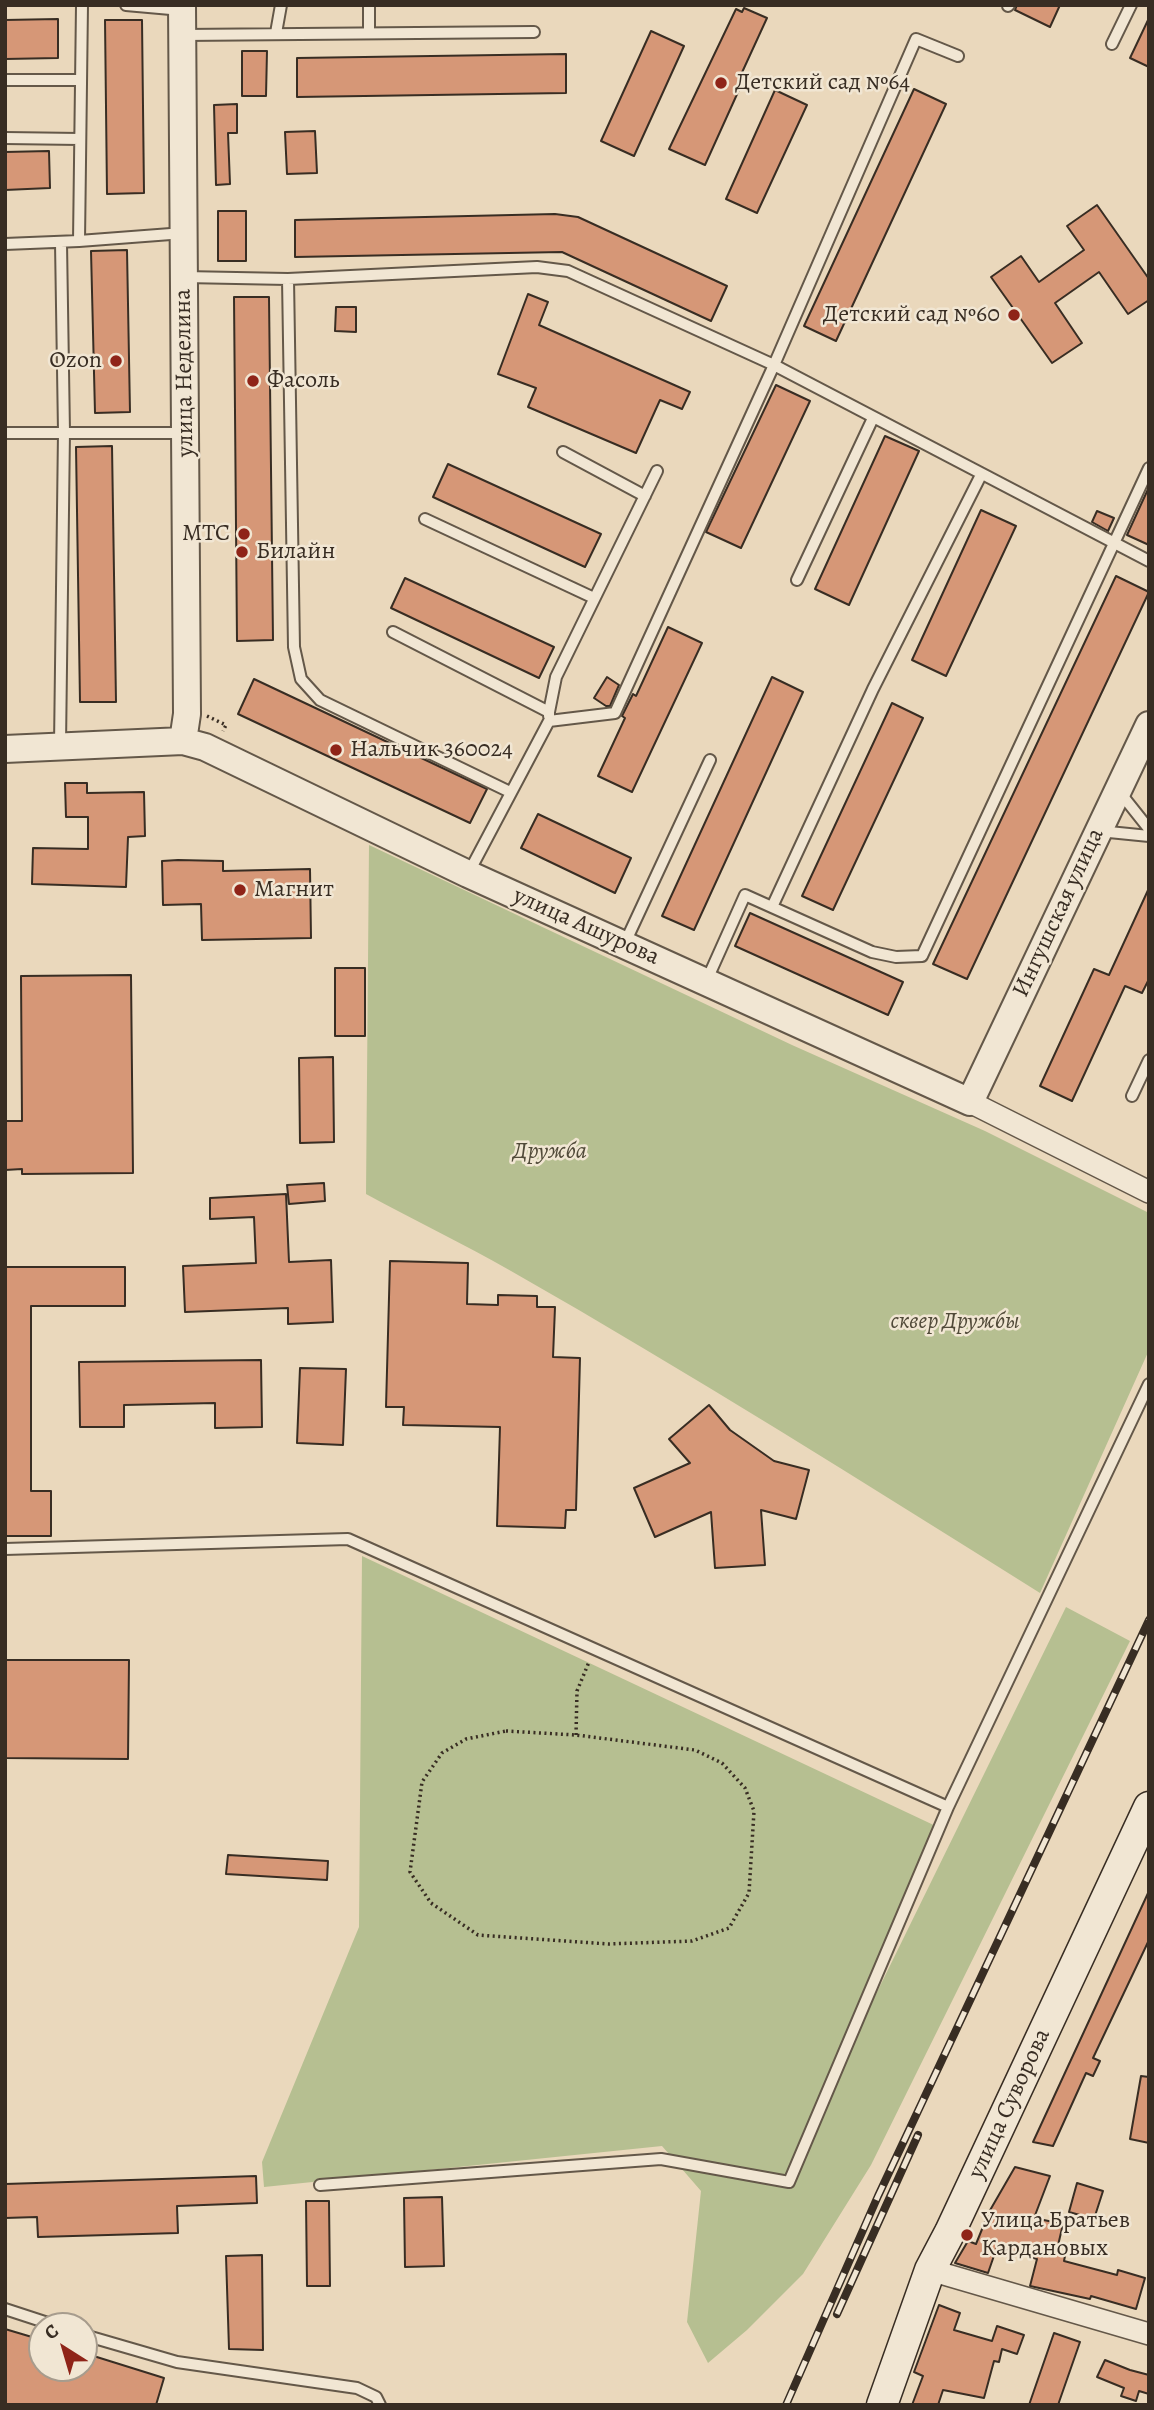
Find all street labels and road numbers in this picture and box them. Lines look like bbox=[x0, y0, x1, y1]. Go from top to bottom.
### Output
street label: улица Неделина bbox=[169, 289, 201, 457]
street label: Ингушская улица bbox=[1007, 824, 1111, 1002]
street label: улица Ашурова bbox=[508, 882, 664, 972]
street label: улица Суворова bbox=[963, 2024, 1057, 2184]

